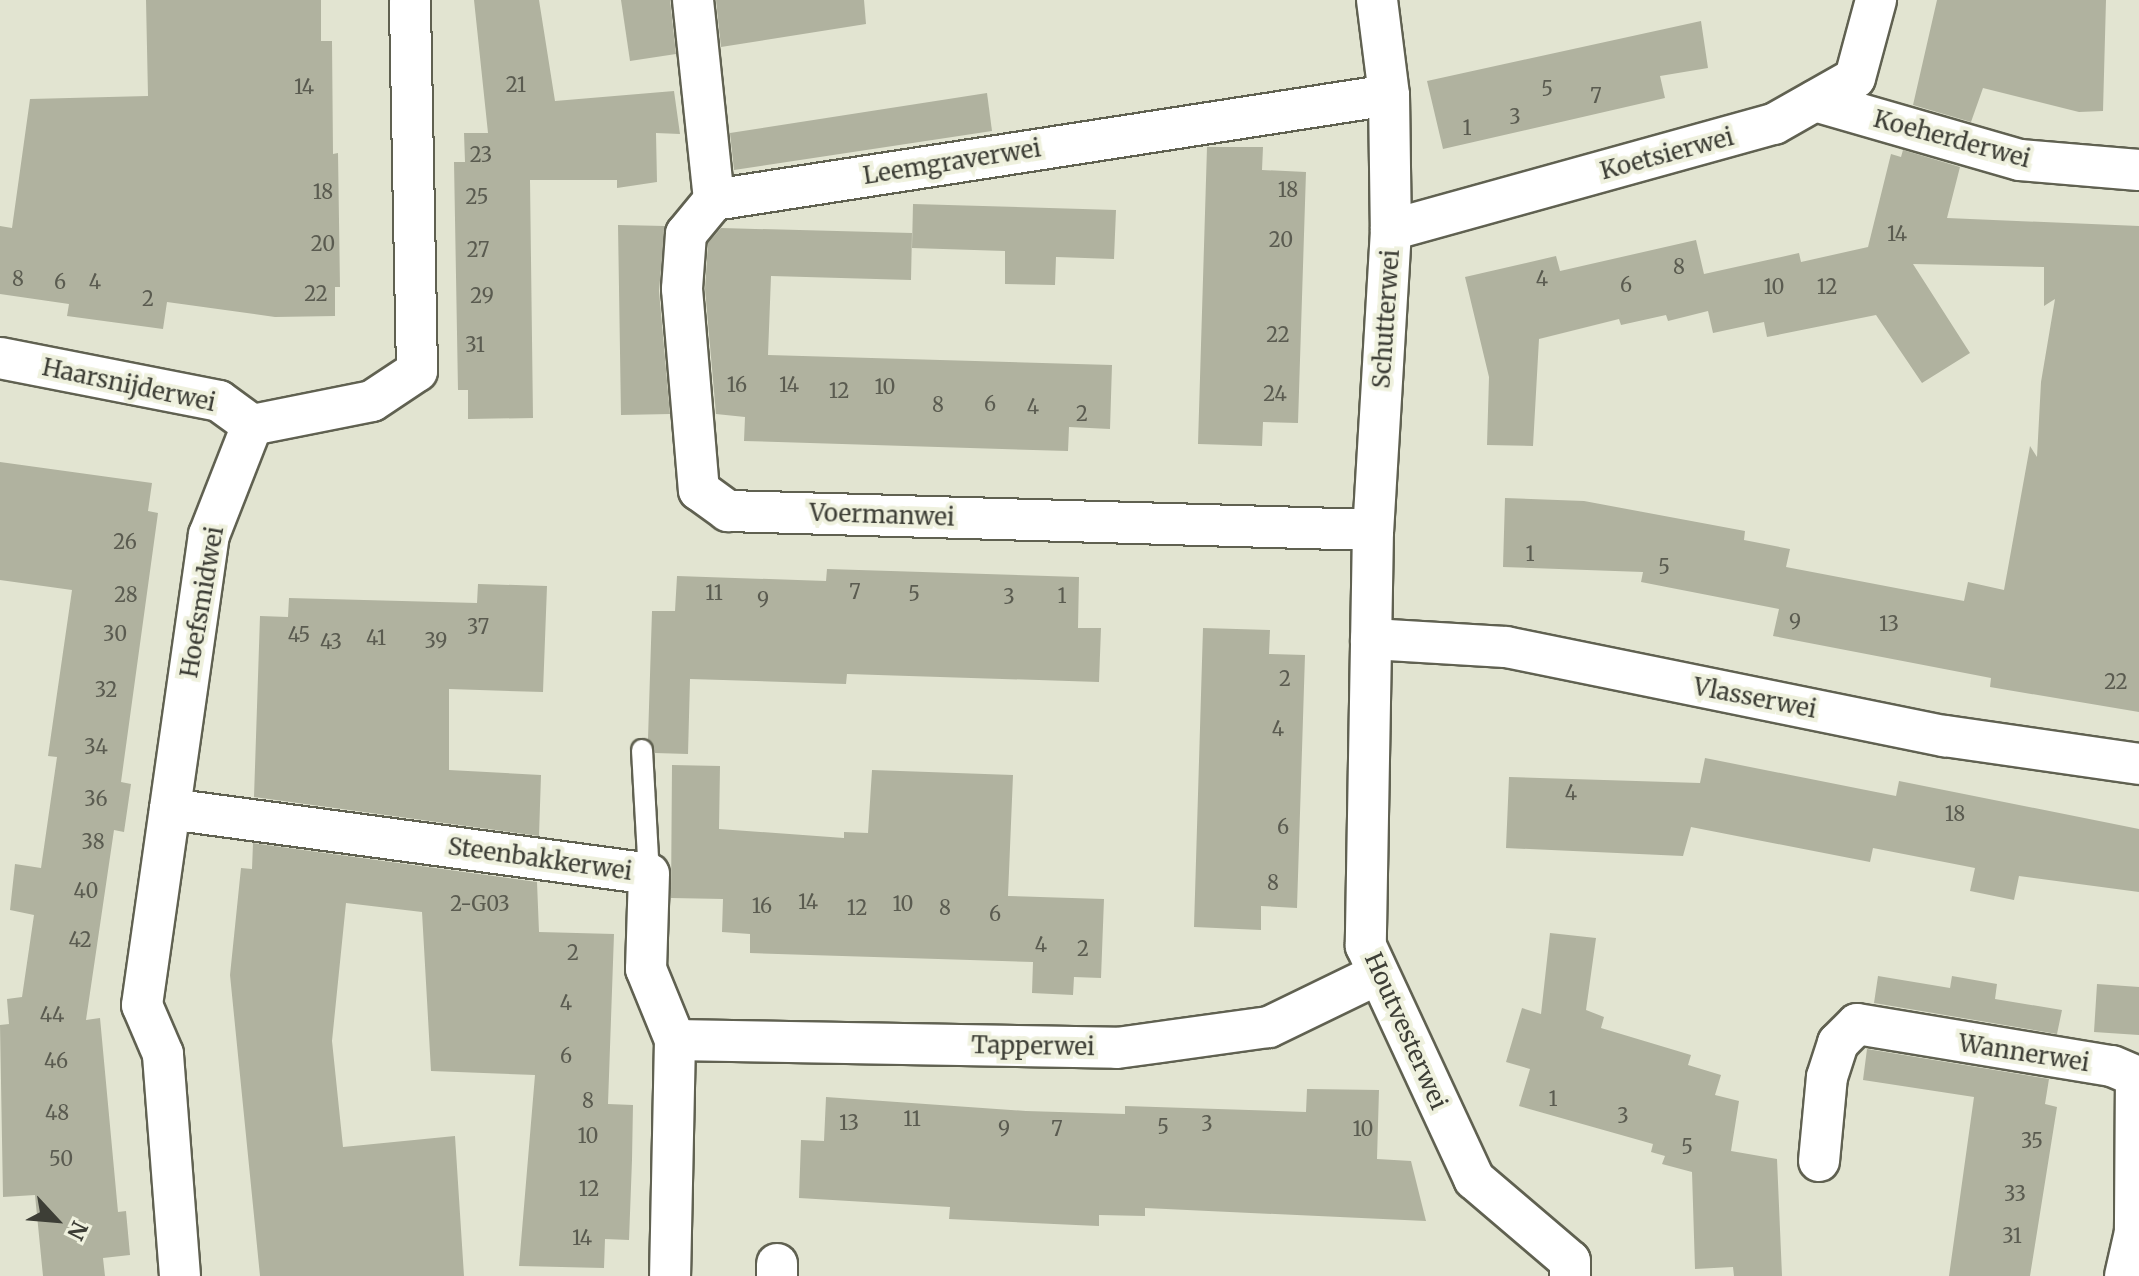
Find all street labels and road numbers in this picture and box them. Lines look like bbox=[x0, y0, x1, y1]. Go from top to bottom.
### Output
street label: Koeherderwei bbox=[1870, 104, 2034, 174]
street label: Koetsierwei bbox=[1597, 122, 1737, 186]
street label: Leemgraverwei bbox=[861, 134, 1043, 190]
street label: Schutterwei bbox=[1367, 249, 1405, 389]
street label: Haarsnijderwei bbox=[40, 353, 218, 417]
street label: Voermanwei bbox=[809, 498, 955, 532]
street label: Hoefsmidwei bbox=[175, 524, 229, 680]
street label: Vlasserwei bbox=[1691, 672, 1819, 724]
street label: Steenbakkerwei bbox=[446, 832, 634, 886]
street label: Houtvesterwei bbox=[1359, 948, 1453, 1114]
street label: Wannerwei bbox=[1957, 1028, 2091, 1078]
street label: Tapperwei bbox=[971, 1031, 1095, 1061]

